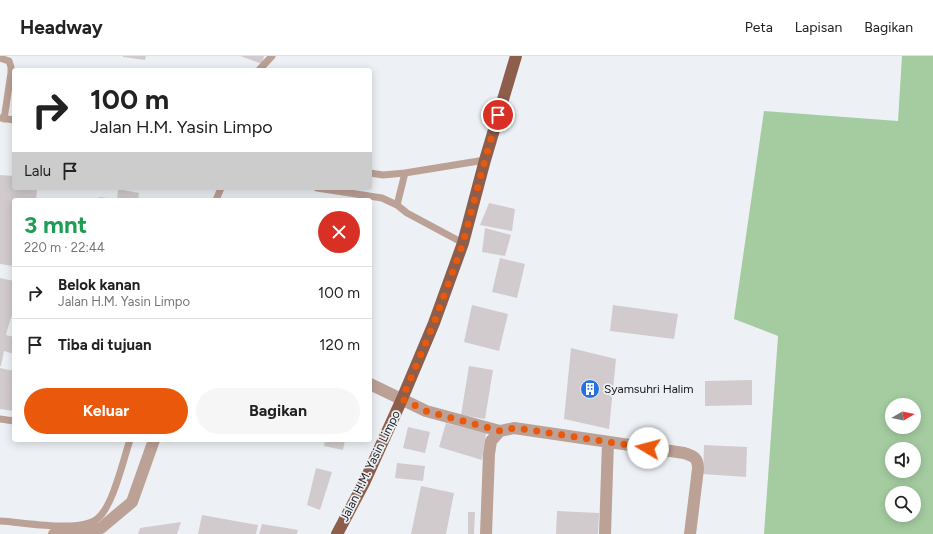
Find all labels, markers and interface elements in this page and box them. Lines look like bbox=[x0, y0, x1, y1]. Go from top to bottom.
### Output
text: Headway bbox=[20, 16, 103, 39]
text: Peta bbox=[745, 19, 773, 36]
text: Lapisan bbox=[795, 19, 842, 36]
text: Bagikan bbox=[864, 19, 913, 36]
text: 100 m bbox=[90, 82, 169, 116]
icon: right bbox=[24, 84, 76, 136]
pin bbox=[481, 98, 515, 132]
icon: arrive bbox=[487, 104, 509, 126]
text: Jalan H.M. Yasin Limpo bbox=[90, 116, 273, 138]
icon: arrive bbox=[59, 160, 81, 182]
text: Lalu bbox=[24, 162, 51, 180]
text: 3 mnt bbox=[24, 210, 87, 239]
button: close bbox=[318, 211, 360, 253]
text: 220 m · 22:44 bbox=[24, 240, 105, 255]
text: Belok kanan bbox=[58, 276, 140, 294]
icon: right bbox=[24, 282, 46, 304]
text: 100 m bbox=[318, 284, 360, 302]
text: Jalan H.M. Yasin Limpo bbox=[58, 294, 190, 309]
icon: arrive bbox=[24, 334, 46, 356]
text: Tiba di tujuan bbox=[58, 336, 152, 354]
text: 120 m bbox=[319, 336, 360, 354]
building icon: Syamsuhri Halim bbox=[579, 378, 601, 400]
place label: Syamsuhri Halim bbox=[604, 382, 693, 396]
button: Keluar bbox=[24, 388, 188, 434]
button: Bagikan bbox=[196, 388, 360, 434]
north arrow bbox=[885, 398, 921, 434]
map controls bbox=[885, 398, 921, 522]
street label: Jalan H.M. Yasin Limpo bbox=[337, 408, 403, 524]
position arrow bbox=[627, 427, 669, 469]
button: sound bbox=[885, 442, 921, 478]
button: search bbox=[885, 486, 921, 522]

